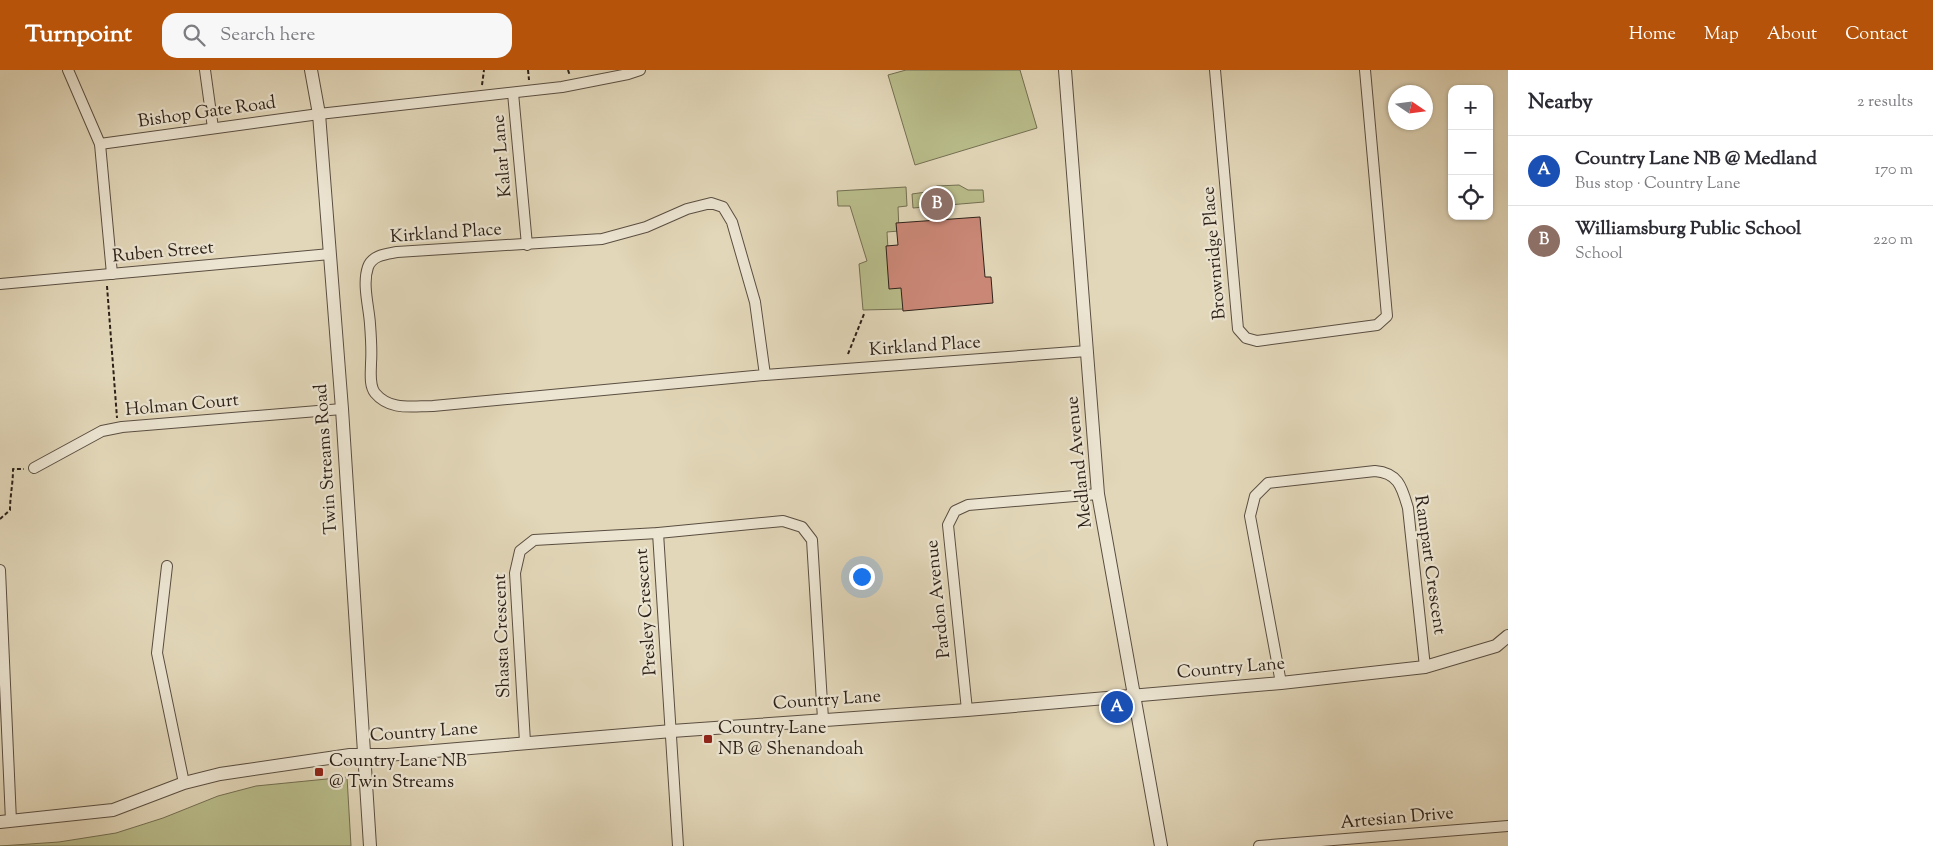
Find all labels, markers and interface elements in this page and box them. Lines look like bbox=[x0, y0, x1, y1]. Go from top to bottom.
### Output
search box bbox=[162, 13, 512, 58]
text: Turnpoint bbox=[25, 18, 132, 52]
icon: search bbox=[180, 21, 208, 49]
text: Search here bbox=[220, 22, 315, 49]
text: Home bbox=[1629, 22, 1676, 48]
text: Map bbox=[1704, 22, 1739, 48]
text: About bbox=[1767, 22, 1817, 48]
text: Contact bbox=[1845, 22, 1908, 48]
north arrow bbox=[1388, 85, 1433, 130]
map controls bbox=[1448, 85, 1493, 220]
button: + bbox=[1448, 85, 1493, 130]
text: Nearby bbox=[1528, 88, 1593, 118]
street label: Bishop Gate Road bbox=[136, 90, 278, 136]
text: 2 results bbox=[1857, 91, 1913, 114]
street label: Kalar Lane bbox=[486, 114, 520, 198]
button: − bbox=[1448, 130, 1493, 175]
text: Country Lane NB @ Medland bbox=[1575, 146, 1817, 173]
text: A bbox=[1538, 159, 1551, 182]
text: 170 m bbox=[1875, 159, 1913, 182]
text: Bus stop · Country Lane bbox=[1575, 173, 1740, 196]
button: locate bbox=[1448, 175, 1493, 220]
pin: B bbox=[921, 185, 953, 223]
street label: Brownridge Place bbox=[1196, 185, 1234, 321]
text: Williamsburg Public School bbox=[1575, 216, 1801, 243]
street label: Kirkland Place bbox=[389, 217, 503, 251]
text: B bbox=[1539, 229, 1549, 252]
text: 220 m bbox=[1873, 229, 1913, 252]
street label: Ruben Street bbox=[111, 236, 215, 270]
text: School bbox=[1575, 243, 1623, 266]
street label: Kirkland Place bbox=[868, 330, 982, 364]
street label: Twin Streams Road bbox=[309, 383, 345, 535]
street label: Holman Court bbox=[124, 388, 240, 424]
street label: Medland Avenue bbox=[1060, 395, 1100, 529]
street label: Rampart Crescent bbox=[1406, 494, 1452, 636]
street label: Pardon Avenue bbox=[920, 538, 958, 660]
street label: Presley Crescent bbox=[630, 548, 664, 676]
your location bbox=[849, 564, 875, 590]
street label: Shasta Crescent bbox=[488, 573, 518, 699]
street label: Country Lane bbox=[1176, 651, 1286, 687]
street label: Country Lane bbox=[772, 684, 882, 718]
pin: A bbox=[1101, 688, 1133, 726]
street label: Country Lane bbox=[369, 716, 479, 750]
place label: Country Lane NB @ Shenandoah bbox=[718, 716, 864, 763]
marker: Country Lane NB @ Shenandoah bbox=[702, 733, 714, 745]
place label: Country Lane NB @ Twin Streams bbox=[329, 749, 467, 796]
marker: Country Lane NB @ Twin Streams bbox=[313, 766, 325, 778]
street label: Artesian Drive bbox=[1339, 801, 1455, 837]

